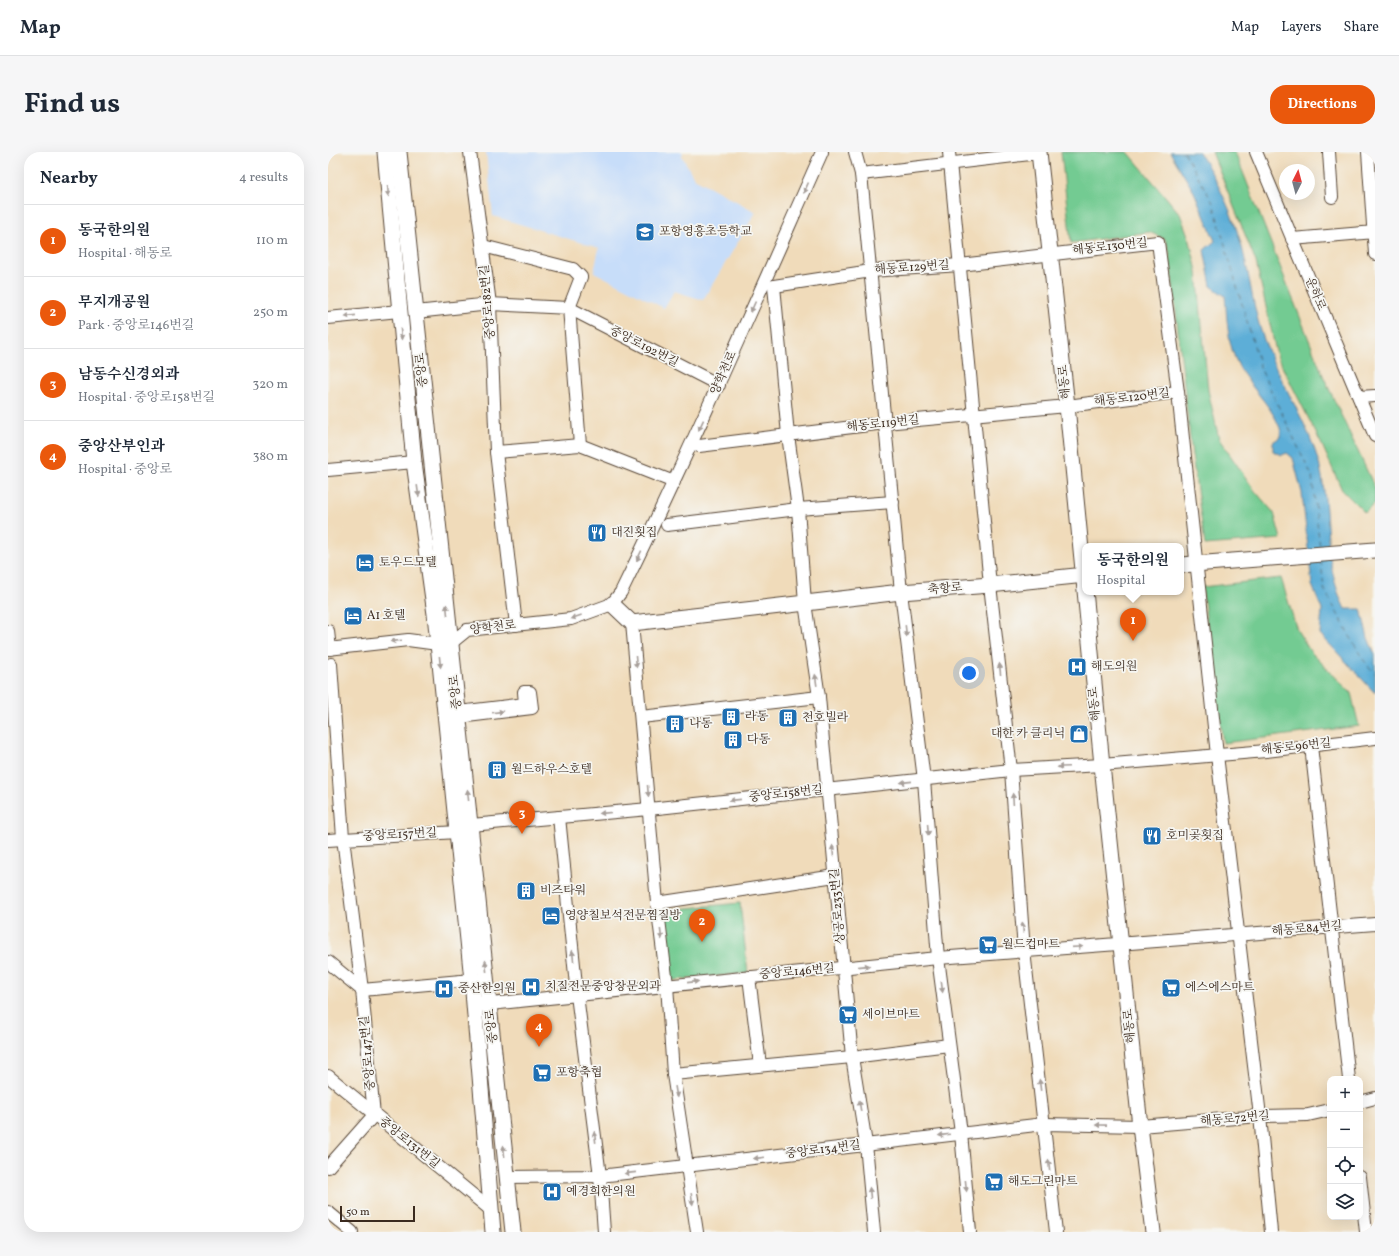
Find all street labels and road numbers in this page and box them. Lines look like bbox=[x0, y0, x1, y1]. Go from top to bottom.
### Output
street label: 해동로130번길 bbox=[1071, 235, 1149, 259]
street label: 해동로129번길 bbox=[874, 257, 950, 279]
street label: 중앙로182번길 bbox=[477, 264, 499, 340]
street label: 운하로 bbox=[1301, 275, 1329, 314]
street label: 중앙로192번길 bbox=[607, 323, 681, 371]
street label: 양학천로 bbox=[707, 348, 741, 397]
street label: 중앙로 bbox=[412, 351, 432, 388]
street label: 해동로 bbox=[1055, 363, 1075, 400]
street label: 해동로120번길 bbox=[1093, 385, 1171, 411]
street label: 해동로119번길 bbox=[846, 412, 920, 436]
street label: 축항로 bbox=[927, 579, 963, 598]
street label: 양학천로 bbox=[469, 617, 517, 639]
street label: 중앙로 bbox=[446, 673, 466, 710]
street label: 해동로 bbox=[1085, 685, 1105, 722]
street label: 해동로96번길 bbox=[1260, 735, 1332, 759]
street label: 중앙로158번길 bbox=[748, 782, 824, 806]
street label: 중앙로157번길 bbox=[363, 825, 437, 845]
street label: 상공로233번길 bbox=[827, 867, 849, 945]
street label: 해동로84번길 bbox=[1271, 918, 1343, 940]
street label: 중앙로146번길 bbox=[759, 961, 835, 983]
street label: 중앙로 bbox=[482, 1007, 502, 1044]
street label: 해동로 bbox=[1120, 1007, 1140, 1044]
street label: 중앙로147번길 bbox=[357, 1015, 379, 1091]
street label: 해동로72번길 bbox=[1199, 1108, 1271, 1130]
street label: 중앙로131번길 bbox=[375, 1114, 443, 1172]
street label: 중앙로134번길 bbox=[784, 1137, 862, 1163]

